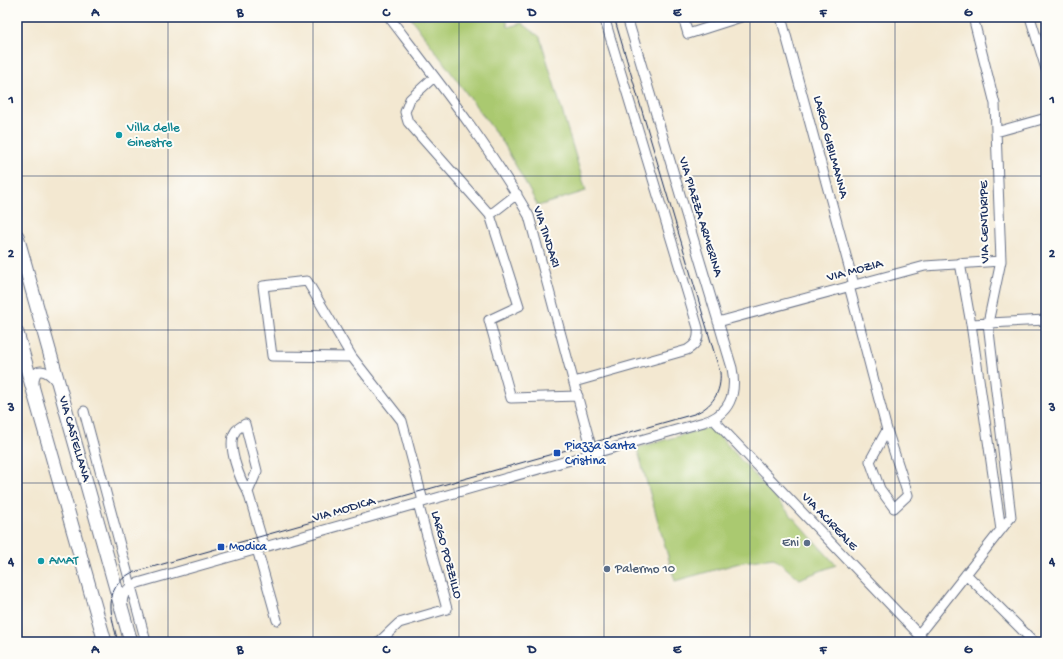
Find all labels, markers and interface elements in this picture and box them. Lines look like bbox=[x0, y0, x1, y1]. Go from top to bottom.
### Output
text: A bbox=[90, 6, 100, 21]
text: B bbox=[236, 6, 245, 21]
text: C bbox=[381, 6, 391, 21]
text: D bbox=[527, 6, 537, 21]
text: E bbox=[673, 6, 682, 21]
text: F bbox=[819, 6, 828, 21]
text: G bbox=[964, 6, 973, 21]
text: 1 bbox=[7, 93, 14, 108]
text: 1 bbox=[1048, 93, 1055, 108]
street label: LARGO GIBILMANNA bbox=[809, 94, 851, 201]
place label: Villa delle Ginestre bbox=[126, 121, 180, 151]
marker: Villa delle Ginestre bbox=[114, 130, 124, 140]
street label: VIA PIAZZA ARMERINA bbox=[674, 154, 726, 280]
street label: VIA CENTURIPE bbox=[977, 180, 993, 264]
street label: VIA TINDARI bbox=[529, 203, 563, 270]
text: 2 bbox=[8, 247, 15, 262]
text: 2 bbox=[1049, 247, 1056, 262]
street label: VIA MOZIA bbox=[824, 256, 886, 286]
street label: VIA CASTELLANA bbox=[54, 394, 94, 485]
text: 3 bbox=[7, 401, 15, 416]
text: 3 bbox=[1048, 401, 1056, 416]
place label: Piazza Santa Cristina bbox=[564, 439, 637, 469]
marker: Piazza Santa Cristina bbox=[552, 448, 562, 458]
street label: VIA ACIREALE bbox=[797, 489, 861, 555]
street label: VIA MODICA bbox=[310, 494, 378, 526]
street label: LARGO POZZILLO bbox=[427, 509, 465, 601]
place label: Eni bbox=[782, 536, 799, 551]
marker: Eni bbox=[802, 538, 812, 548]
place label: Modica bbox=[229, 540, 268, 555]
marker: Modica bbox=[216, 542, 226, 552]
place label: AMAT bbox=[49, 554, 79, 569]
text: 4 bbox=[7, 555, 15, 570]
text: 4 bbox=[1048, 555, 1056, 570]
marker: AMAT bbox=[36, 556, 46, 566]
place label: Palermo 10 bbox=[614, 562, 676, 577]
marker: Palermo 10 bbox=[602, 564, 612, 574]
text: A bbox=[90, 643, 100, 658]
text: B bbox=[236, 643, 245, 658]
text: C bbox=[381, 643, 391, 658]
text: D bbox=[527, 643, 537, 658]
text: E bbox=[673, 643, 682, 658]
text: F bbox=[819, 643, 828, 658]
text: G bbox=[964, 643, 973, 658]

